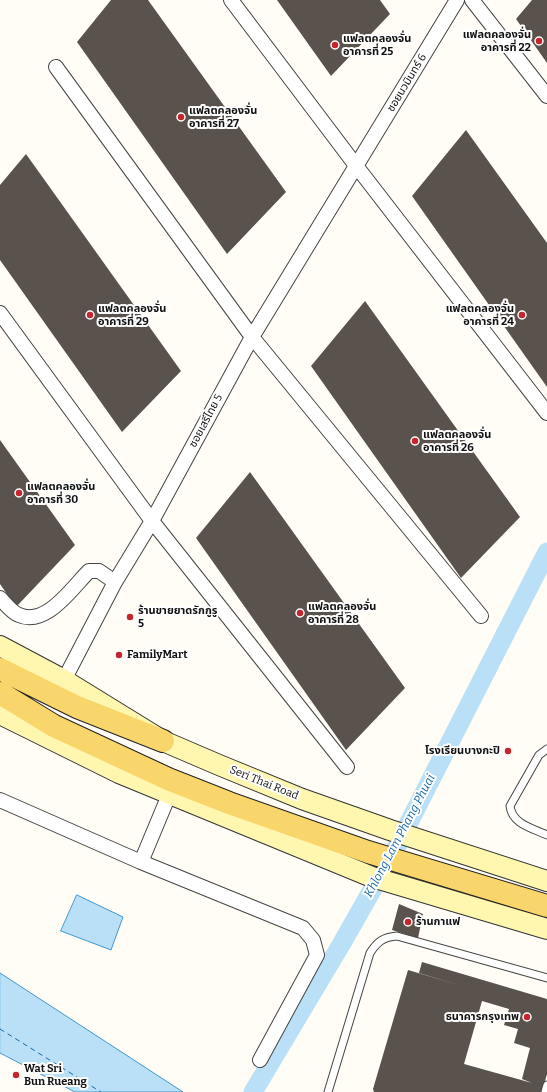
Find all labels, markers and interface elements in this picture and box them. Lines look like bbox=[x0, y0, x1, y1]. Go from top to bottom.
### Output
place label: แฟลตคลองจั่น อาคารที่ 22 bbox=[463, 28, 531, 54]
place label: แฟลตคลองจั่น อาคารที่ 25 bbox=[343, 32, 411, 58]
marker: แฟลตคลองจั่น อาคารที่ 22 bbox=[534, 36, 544, 46]
marker: แฟลตคลองจั่น อาคารที่ 25 bbox=[330, 40, 340, 50]
street label: ซอยนวมินทร์ 6 bbox=[385, 52, 429, 114]
place label: แฟลตคลองจั่น อาคารที่ 27 bbox=[189, 104, 257, 130]
marker: แฟลตคลองจั่น อาคารที่ 27 bbox=[176, 112, 186, 122]
place label: แฟลตคลองจั่น อาคารที่ 29 bbox=[98, 302, 166, 328]
place label: แฟลตคลองจั่น อาคารที่ 24 bbox=[446, 302, 514, 328]
marker: แฟลตคลองจั่น อาคารที่ 29 bbox=[85, 310, 95, 320]
marker: แฟลตคลองจั่น อาคารที่ 24 bbox=[517, 310, 527, 320]
street label: ซอยเสรีไทย 5 bbox=[186, 392, 226, 450]
place label: แฟลตคลองจั่น อาคารที่ 26 bbox=[423, 428, 491, 454]
marker: แฟลตคลองจั่น อาคารที่ 26 bbox=[410, 436, 420, 446]
place label: แฟลตคลองจั่น อาคารที่ 30 bbox=[27, 480, 95, 506]
marker: แฟลตคลองจั่น อาคารที่ 30 bbox=[14, 488, 24, 498]
place label: แฟลตคลองจั่น อาคารที่ 28 bbox=[308, 600, 376, 626]
place label: ร้านขายยาดรักกูรู 5 bbox=[138, 604, 217, 630]
marker: แฟลตคลองจั่น อาคารที่ 28 bbox=[295, 608, 305, 618]
marker: ร้านขายยาดรักกูรู 5 bbox=[125, 612, 135, 622]
place label: FamilyMart bbox=[127, 648, 188, 662]
marker: FamilyMart bbox=[114, 650, 124, 660]
place label: โรงเรียนบางกะปิ bbox=[425, 744, 500, 758]
marker: โรงเรียนบางกะปิ bbox=[503, 746, 513, 756]
street label: Seri Thai Road bbox=[228, 763, 300, 803]
water label: Khlong Lam Phang Phuai bbox=[361, 772, 439, 900]
place label: ร้านกาแฟ bbox=[416, 915, 460, 929]
marker: ร้านกาแฟ bbox=[403, 917, 413, 927]
place label: ธนาคารกรุงเทพ bbox=[446, 1010, 519, 1024]
marker: ธนาคารกรุงเทพ bbox=[522, 1012, 532, 1022]
place label: Wat Sri Bun Rueang bbox=[24, 1062, 87, 1088]
marker: Wat Sri Bun Rueang bbox=[11, 1070, 21, 1080]

